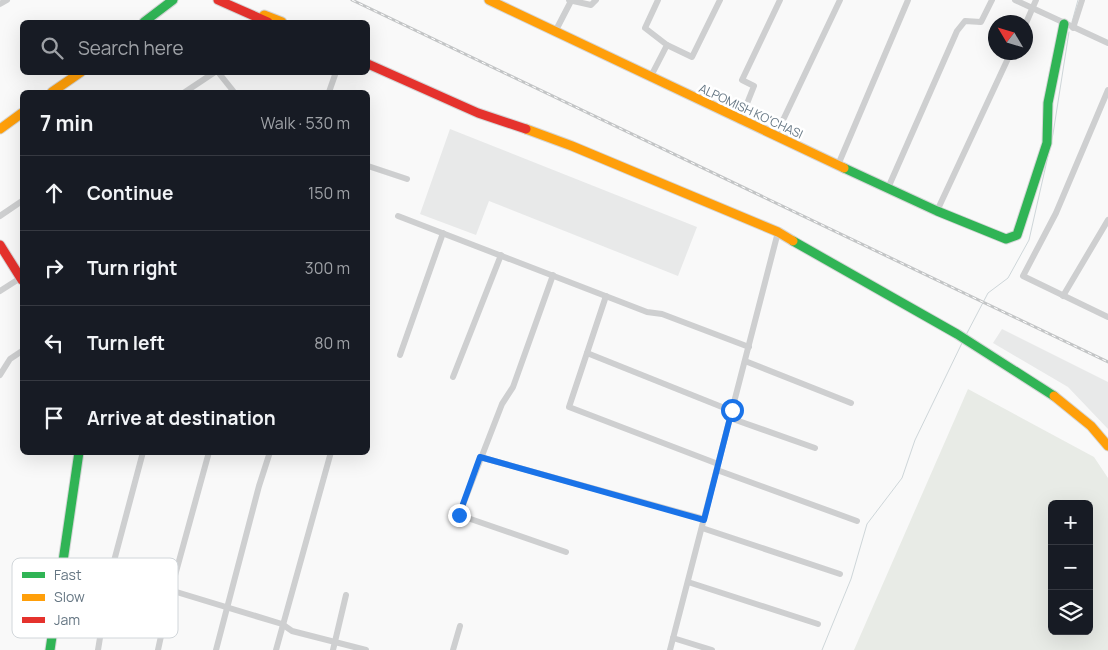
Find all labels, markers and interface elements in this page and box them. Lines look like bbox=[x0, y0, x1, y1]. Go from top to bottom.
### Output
north arrow bbox=[988, 15, 1033, 60]
search box bbox=[20, 20, 370, 75]
icon: search bbox=[38, 34, 66, 62]
text: Search here bbox=[78, 35, 184, 61]
street label: ALPOMISH KO'CHASI bbox=[696, 79, 806, 143]
text: 7 min bbox=[40, 109, 93, 137]
text: Walk · 530 m bbox=[261, 112, 350, 134]
icon: ahead bbox=[40, 179, 68, 207]
text: Continue bbox=[87, 180, 173, 206]
text: 150 m bbox=[308, 182, 350, 204]
icon: right bbox=[40, 254, 68, 282]
text: Turn right bbox=[87, 255, 177, 281]
text: 300 m bbox=[305, 257, 350, 279]
icon: left bbox=[40, 329, 68, 357]
text: Turn left bbox=[87, 330, 165, 356]
text: 80 m bbox=[314, 332, 350, 354]
route start bbox=[721, 399, 744, 422]
icon: arrive bbox=[40, 404, 68, 432]
text: Arrive at destination bbox=[87, 405, 276, 431]
map controls bbox=[1048, 500, 1093, 635]
button: + bbox=[1048, 500, 1093, 545]
route end bbox=[448, 504, 471, 527]
button: − bbox=[1048, 545, 1093, 590]
legend bbox=[12, 558, 178, 638]
text: Fast bbox=[54, 565, 82, 584]
text: Slow bbox=[54, 587, 85, 606]
button: layers bbox=[1048, 590, 1093, 635]
text: Jam bbox=[54, 610, 80, 629]

